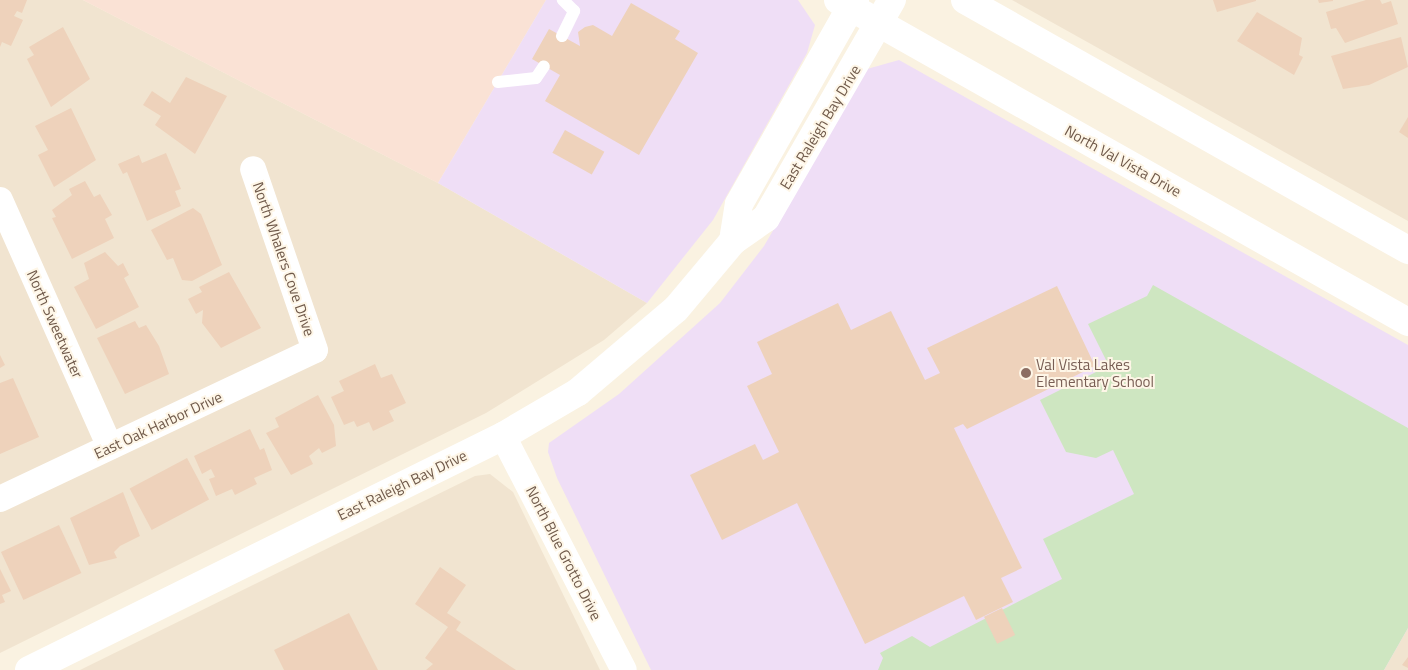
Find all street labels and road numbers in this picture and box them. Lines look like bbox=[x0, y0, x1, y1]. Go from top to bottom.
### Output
street label: East Raleigh Bay Drive bbox=[776, 62, 864, 192]
street label: North Val Vista Drive bbox=[1062, 122, 1184, 200]
street label: North Whalers Cove Drive bbox=[249, 180, 319, 338]
street label: North Sweetwater bbox=[23, 267, 87, 381]
street label: East Oak Harbor Drive bbox=[91, 387, 225, 463]
street label: East Raleigh Bay Drive bbox=[334, 446, 470, 524]
street label: North Blue Grotto Drive bbox=[522, 483, 606, 623]

